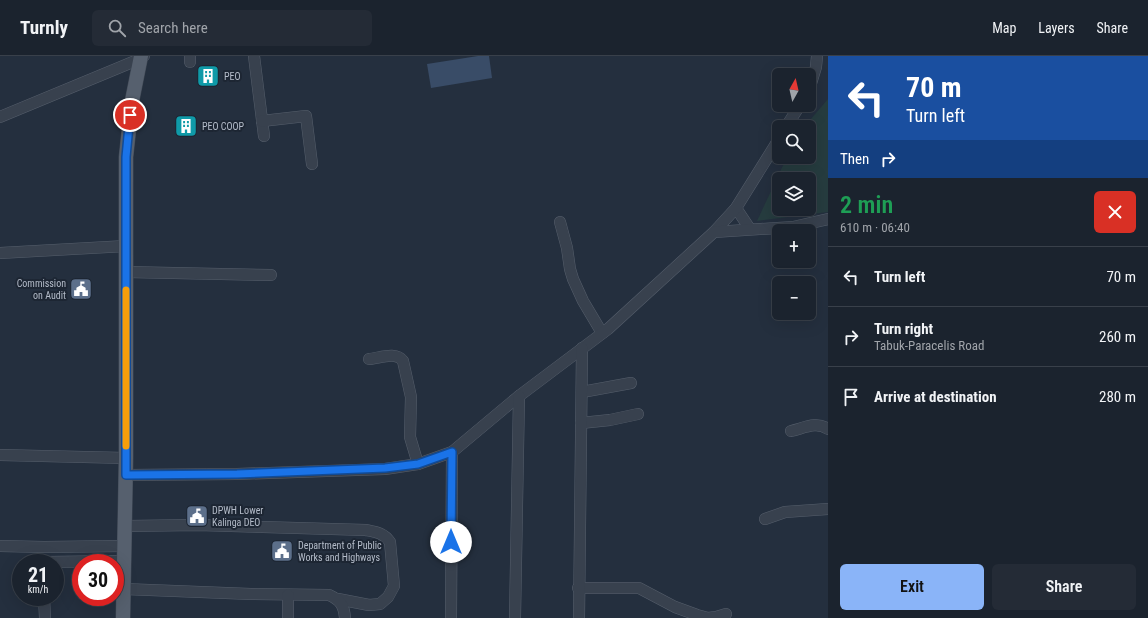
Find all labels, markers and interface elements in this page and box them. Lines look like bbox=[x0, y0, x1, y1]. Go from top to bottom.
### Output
search box bbox=[92, 10, 372, 46]
text: Turnly bbox=[20, 16, 68, 39]
icon: search bbox=[106, 17, 128, 39]
text: Search here bbox=[138, 19, 208, 37]
text: Map bbox=[992, 20, 1016, 36]
text: Layers bbox=[1038, 20, 1075, 36]
text: Share bbox=[1097, 20, 1128, 36]
building icon: PEO bbox=[195, 63, 221, 89]
north arrow bbox=[772, 68, 816, 112]
map controls bbox=[772, 68, 816, 320]
place label: PEO bbox=[224, 71, 241, 82]
text: 70 m bbox=[906, 71, 962, 104]
icon: left bbox=[840, 72, 892, 124]
pin bbox=[113, 98, 147, 132]
icon: arrive bbox=[119, 104, 141, 126]
text: Turn left bbox=[906, 105, 965, 126]
building icon: PEO COOP bbox=[173, 113, 199, 139]
button: search bbox=[772, 120, 816, 164]
place label: PEO COOP bbox=[202, 121, 245, 132]
icon: right bbox=[877, 148, 899, 170]
text: Then bbox=[840, 150, 869, 168]
button: layers bbox=[772, 172, 816, 216]
text: 2 min bbox=[840, 191, 893, 219]
button: close bbox=[1094, 191, 1136, 233]
text: 610 m · 06:40 bbox=[840, 220, 910, 235]
button: + bbox=[772, 224, 816, 268]
icon: left bbox=[840, 266, 862, 288]
text: Turn left bbox=[874, 268, 925, 286]
text: 70 m bbox=[1106, 268, 1136, 286]
public building icon: Commission on Audit bbox=[68, 276, 94, 302]
button: − bbox=[772, 276, 816, 320]
place label: Commission on Audit bbox=[17, 278, 66, 301]
text: Turn right bbox=[874, 320, 933, 338]
icon: right bbox=[840, 326, 862, 348]
text: 260 m bbox=[1099, 328, 1136, 346]
text: Tabuk-Paracelis Road bbox=[874, 338, 984, 353]
icon: arrive bbox=[840, 386, 862, 408]
text: Arrive at destination bbox=[874, 388, 997, 406]
text: 280 m bbox=[1099, 388, 1136, 406]
public building icon: DPWH Lower Kalinga DEO bbox=[184, 503, 210, 529]
place label: DPWH Lower Kalinga DEO bbox=[212, 505, 263, 528]
position arrow bbox=[430, 521, 472, 563]
public building icon: Department of Public Works and Highways bbox=[269, 538, 295, 564]
place label: Department of Public Works and Highways bbox=[298, 540, 382, 563]
speed limit sign: 30 bbox=[72, 554, 124, 606]
text: 21 bbox=[28, 563, 48, 587]
button: Exit bbox=[840, 564, 984, 610]
button: Share bbox=[992, 564, 1136, 610]
text: km/h bbox=[28, 584, 48, 595]

